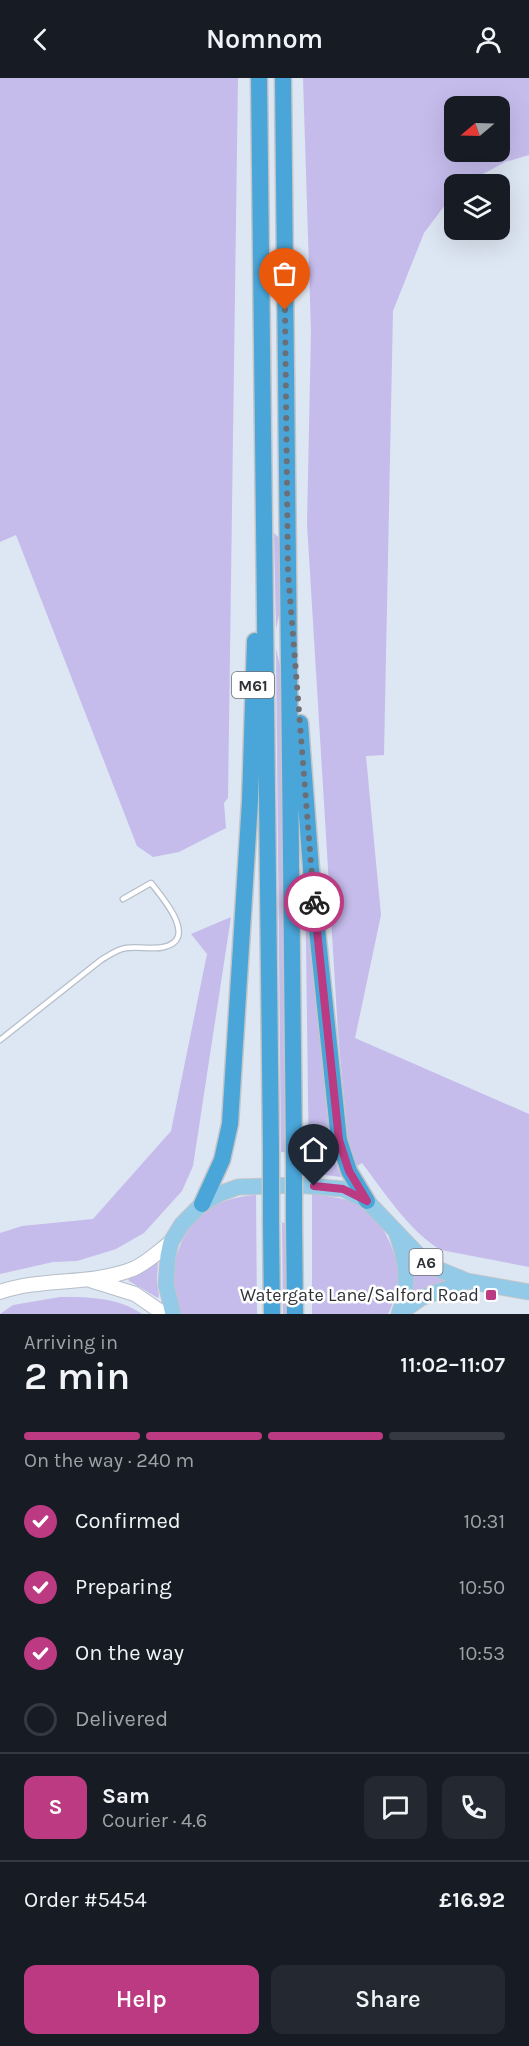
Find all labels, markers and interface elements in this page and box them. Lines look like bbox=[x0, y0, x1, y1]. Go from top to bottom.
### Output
icon: back bbox=[24, 23, 57, 56]
text: Nomnom bbox=[206, 23, 323, 55]
icon: person bbox=[472, 23, 505, 56]
north arrow bbox=[444, 96, 510, 162]
map controls bbox=[444, 96, 510, 240]
button: layers bbox=[444, 174, 510, 240]
pin bbox=[259, 248, 310, 310]
icon: bag bbox=[268, 257, 301, 290]
road number: M61 bbox=[232, 672, 274, 698]
courier bbox=[284, 872, 344, 932]
icon: bike bbox=[298, 886, 331, 919]
pin bbox=[288, 1124, 339, 1186]
icon: home bbox=[297, 1133, 330, 1166]
road number: A6 bbox=[410, 1249, 442, 1275]
place label: Watergate Lane/Salford Road bbox=[240, 1284, 479, 1306]
marker: Watergate Lane/Salford Road bbox=[484, 1288, 498, 1302]
text: Arriving in bbox=[24, 1331, 118, 1354]
text: 11:02–11:07 bbox=[400, 1352, 505, 1378]
text: 2 min bbox=[24, 1353, 130, 1399]
text: On the way · 240 m bbox=[24, 1449, 194, 1472]
icon: check bbox=[24, 1505, 57, 1538]
text: Confirmed bbox=[75, 1508, 181, 1534]
text: 10:31 bbox=[463, 1510, 505, 1533]
icon: check bbox=[24, 1571, 57, 1604]
text: Preparing bbox=[75, 1574, 172, 1600]
text: 10:50 bbox=[459, 1576, 505, 1599]
icon: check bbox=[24, 1637, 57, 1670]
text: On the way bbox=[75, 1640, 184, 1666]
text: 10:53 bbox=[459, 1642, 505, 1665]
text: Delivered bbox=[75, 1706, 168, 1732]
button: chat bbox=[364, 1776, 427, 1839]
button: phone bbox=[442, 1776, 505, 1839]
text: Sam bbox=[102, 1783, 150, 1809]
text: S bbox=[48, 1794, 63, 1820]
text: Courier · 4.6 bbox=[102, 1809, 207, 1832]
text: Order #5454 bbox=[24, 1887, 147, 1913]
text: £16.92 bbox=[439, 1887, 505, 1913]
button: Help bbox=[24, 1965, 259, 2034]
button: Share bbox=[271, 1965, 505, 2034]

